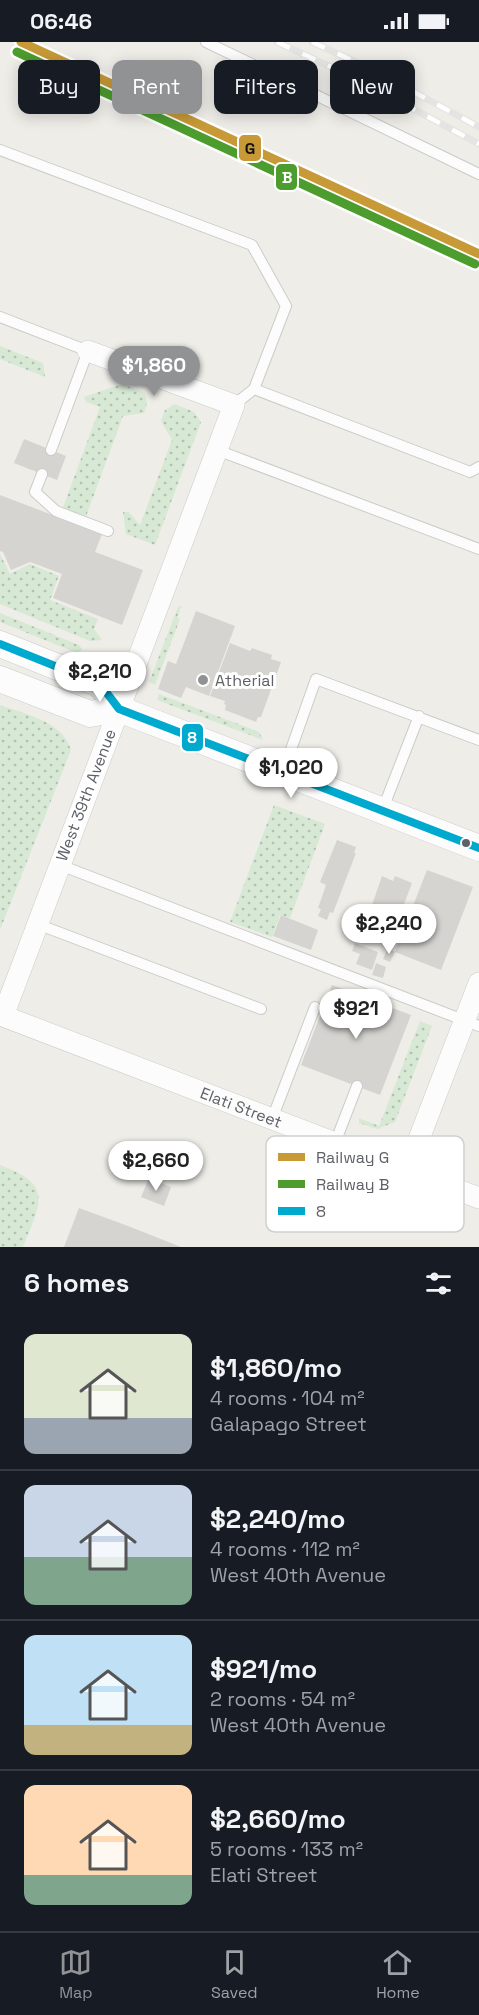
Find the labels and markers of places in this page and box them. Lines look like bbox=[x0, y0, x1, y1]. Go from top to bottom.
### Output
pin: $1,860 bbox=[105, 346, 203, 397]
pin: $2,210 bbox=[51, 652, 149, 703]
place label: Atherial bbox=[215, 670, 275, 691]
marker: Atherial bbox=[196, 673, 210, 687]
pin: $1,020 bbox=[242, 748, 340, 799]
unlabelled marker bbox=[460, 837, 472, 849]
pin: $2,240 bbox=[340, 904, 438, 955]
pin: $921 bbox=[320, 989, 392, 1040]
pin: $2,660 bbox=[107, 1141, 205, 1192]

